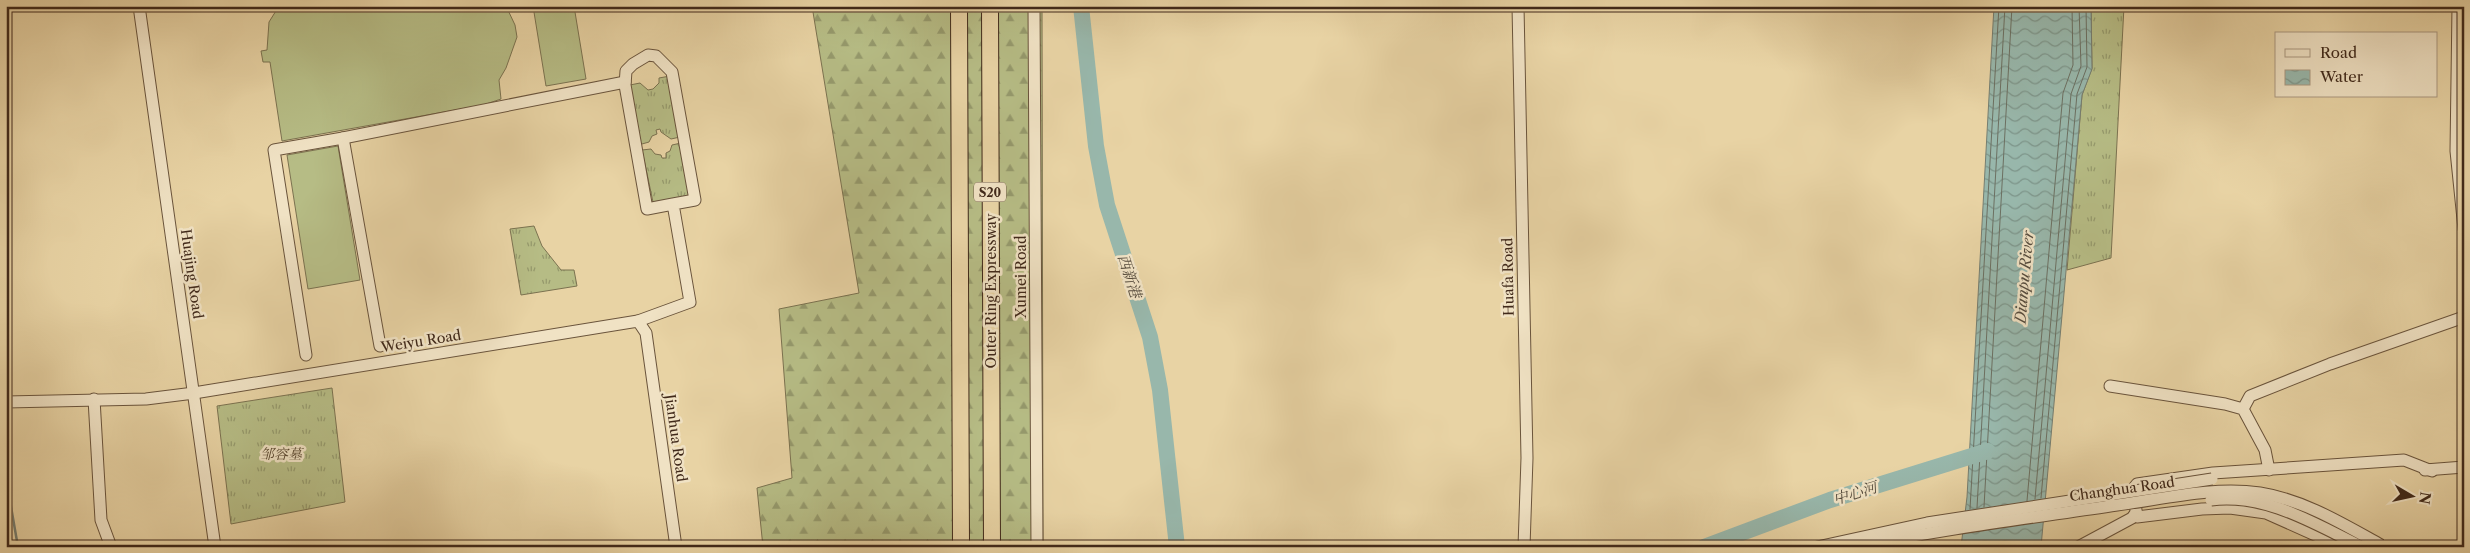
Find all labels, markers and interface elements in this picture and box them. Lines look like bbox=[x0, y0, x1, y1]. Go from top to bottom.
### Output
legend bbox=[2275, 32, 2438, 98]
text: Road bbox=[2320, 43, 2357, 62]
text: Water bbox=[2319, 67, 2364, 86]
road number: S20 bbox=[974, 182, 1006, 202]
street label: Outer Ring Expressway bbox=[982, 213, 1000, 368]
street label: Huajing Road bbox=[177, 228, 207, 321]
water label: Dianpu River bbox=[2010, 229, 2038, 325]
street label: Xumei Road bbox=[1012, 235, 1030, 319]
street label: Huafa Road bbox=[1498, 237, 1518, 316]
water label: 西新港 bbox=[1114, 252, 1147, 302]
street label: Weiyu Road bbox=[379, 326, 463, 356]
street label: Jianhua Road bbox=[661, 391, 691, 483]
park label: 邹容墓 bbox=[260, 445, 304, 463]
north arrow bbox=[2388, 470, 2438, 520]
street label: Changhua Road bbox=[2068, 473, 2176, 505]
water label: 中心河 bbox=[1831, 476, 1882, 509]
text: N bbox=[2415, 491, 2435, 505]

